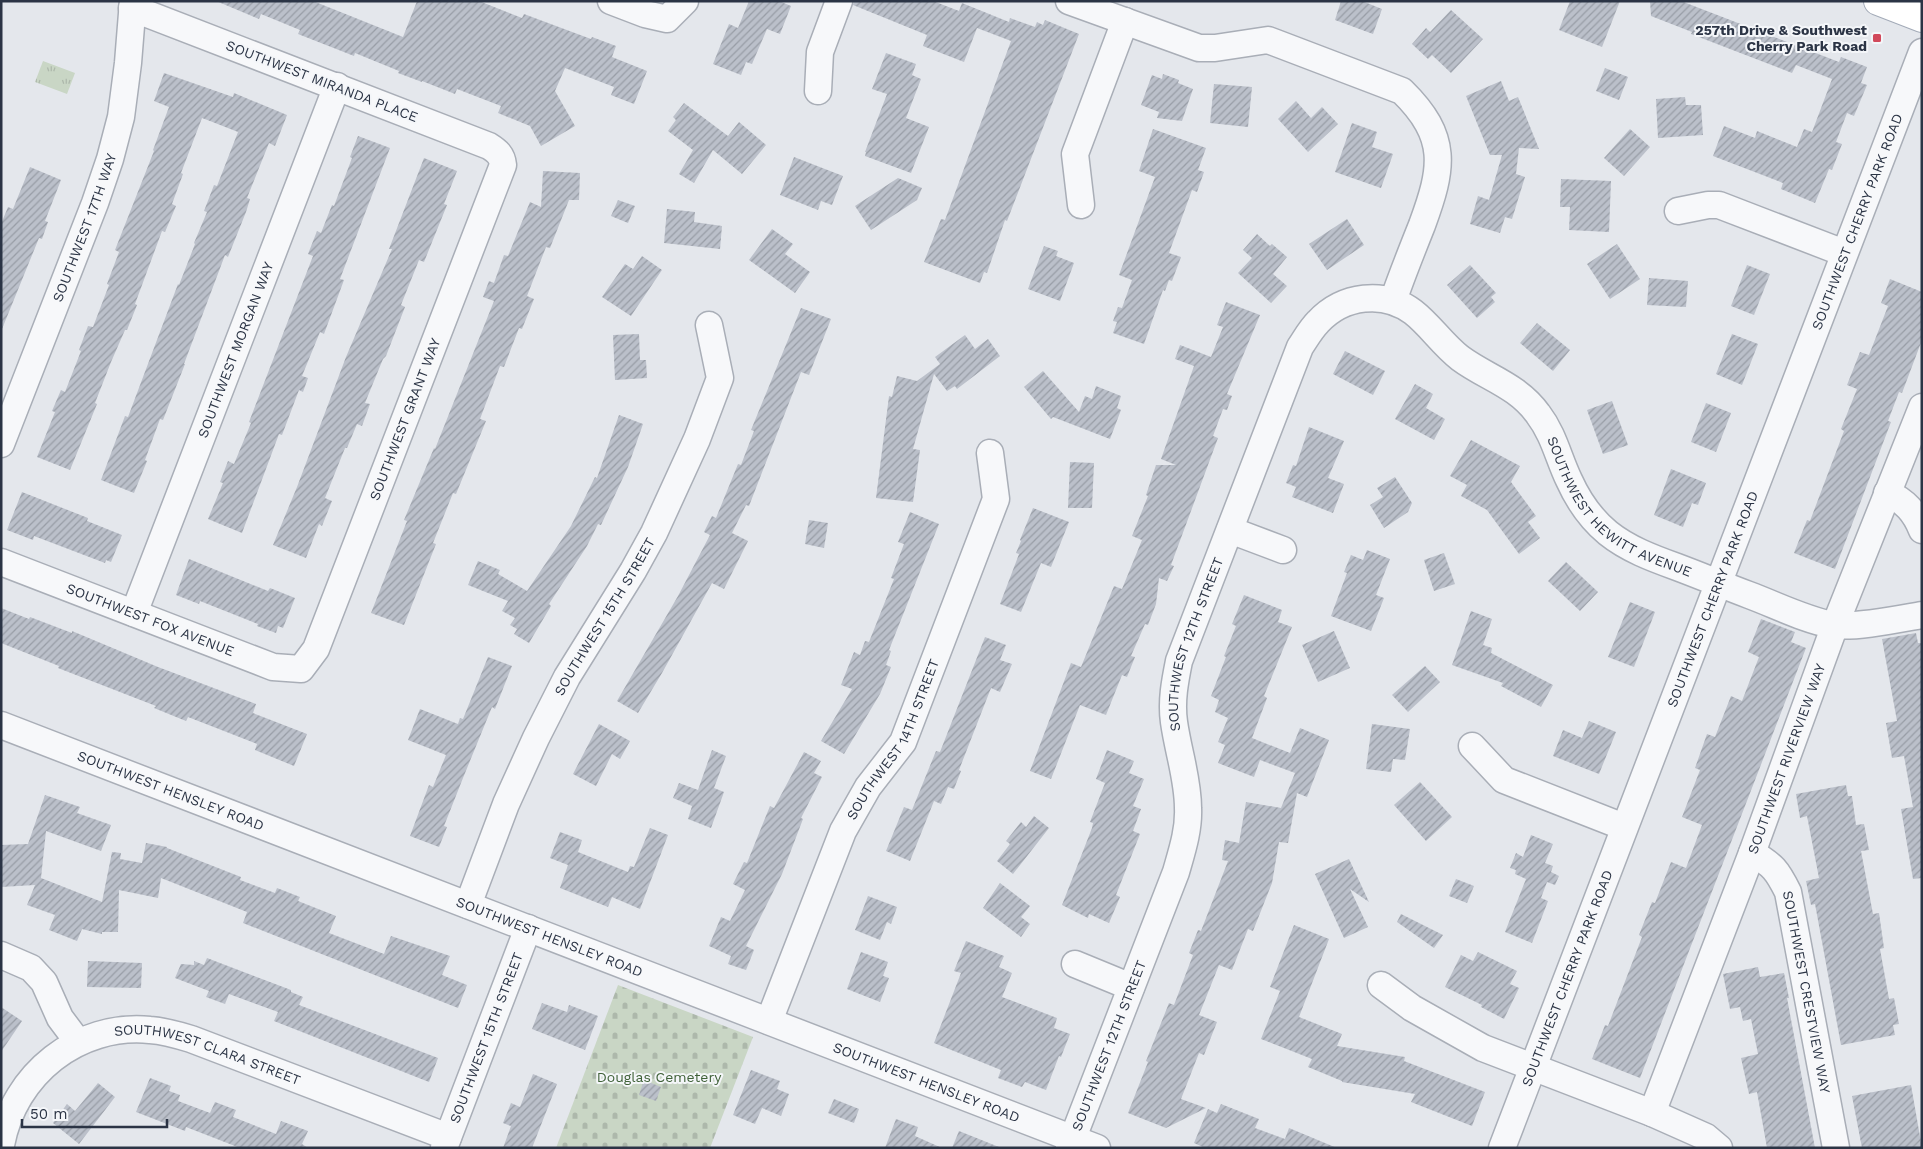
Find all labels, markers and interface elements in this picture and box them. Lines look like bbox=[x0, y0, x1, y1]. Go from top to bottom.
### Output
place label: 257th Drive & Southwest Cherry Park Road bbox=[1695, 22, 1867, 54]
marker: 257th Drive & Southwest Cherry Park Road bbox=[1871, 32, 1883, 44]
street label: SOUTHWEST MIRANDA PLACE bbox=[224, 37, 420, 125]
street label: SOUTHWEST CHERRY PARK ROAD bbox=[1808, 111, 1906, 332]
street label: SOUTHWEST 17TH WAY bbox=[49, 152, 119, 304]
street label: SOUTHWEST MORGAN WAY bbox=[194, 260, 276, 440]
street label: SOUTHWEST GRANT WAY bbox=[366, 336, 443, 503]
street label: SOUTHWEST HEWITT AVENUE bbox=[1544, 434, 1694, 580]
street label: SOUTHWEST CHERRY PARK ROAD bbox=[1664, 489, 1761, 709]
street label: SOUTHWEST 15TH STREET bbox=[551, 534, 658, 698]
street label: SOUTHWEST 12TH STREET bbox=[1165, 554, 1226, 733]
street label: SOUTHWEST FOX AVENUE bbox=[64, 580, 236, 659]
street label: SOUTHWEST 14TH STREET bbox=[843, 656, 942, 823]
street label: SOUTHWEST RIVERVIEW WAY bbox=[1744, 661, 1828, 856]
street label: SOUTHWEST HENSLEY ROAD bbox=[75, 747, 266, 834]
street label: SOUTHWEST CHERRY PARK ROAD bbox=[1518, 868, 1616, 1088]
street label: SOUTHWEST CRESTVIEW WAY bbox=[1780, 889, 1834, 1095]
street label: SOUTHWEST HENSLEY ROAD bbox=[454, 893, 645, 980]
street label: SOUTHWEST 15TH STREET bbox=[446, 950, 526, 1125]
street label: SOUTHWEST 12TH STREET bbox=[1068, 957, 1149, 1133]
street label: SOUTHWEST CLARA STREET bbox=[113, 1021, 303, 1088]
street label: SOUTHWEST HENSLEY ROAD bbox=[831, 1039, 1022, 1125]
park label: Douglas Cemetery bbox=[597, 1069, 722, 1085]
scale bar bbox=[22, 1096, 168, 1128]
text: 50 m bbox=[30, 1105, 67, 1123]

